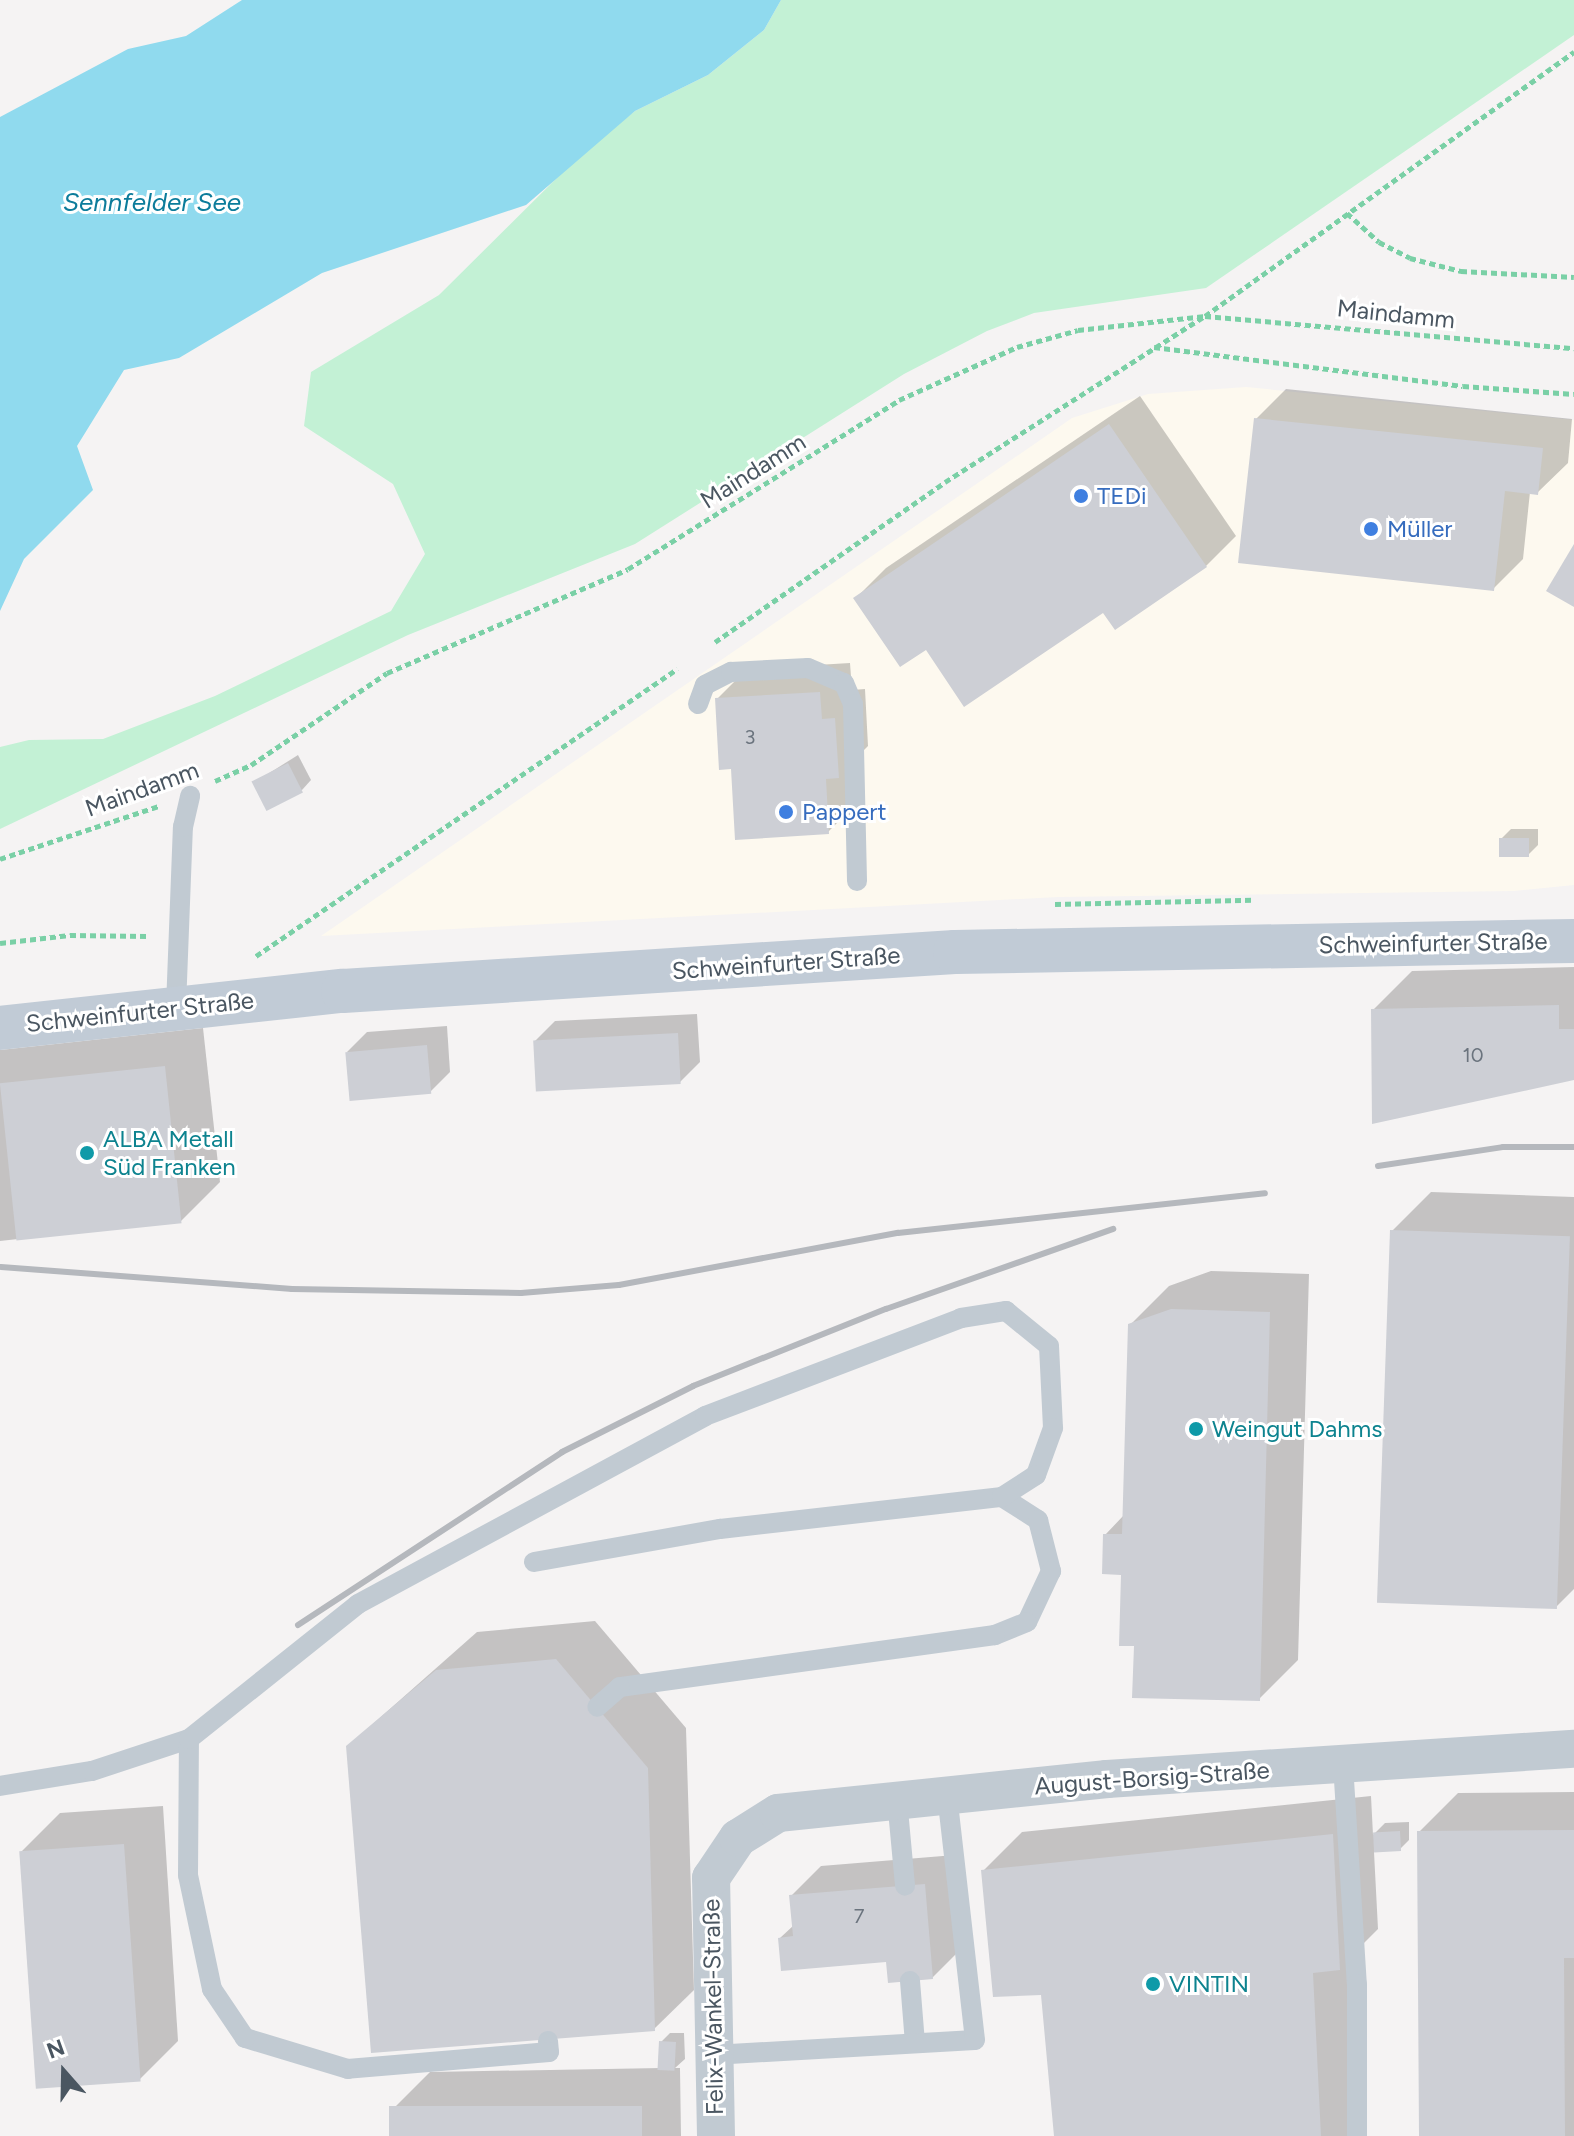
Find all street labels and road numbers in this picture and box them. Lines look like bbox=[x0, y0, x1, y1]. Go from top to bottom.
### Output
street label: Maindamm bbox=[1335, 293, 1457, 335]
street label: Maindamm bbox=[695, 427, 811, 515]
street label: Maindamm bbox=[81, 755, 203, 823]
street label: Schweinfurter Straße bbox=[1318, 927, 1548, 959]
street label: Schweinfurter Straße bbox=[671, 941, 901, 985]
street label: Schweinfurter Straße bbox=[25, 986, 255, 1038]
street label: August-Borsig-Straße bbox=[1033, 1755, 1271, 1801]
street label: Felix-Wankel-Straße bbox=[697, 1899, 729, 2115]

